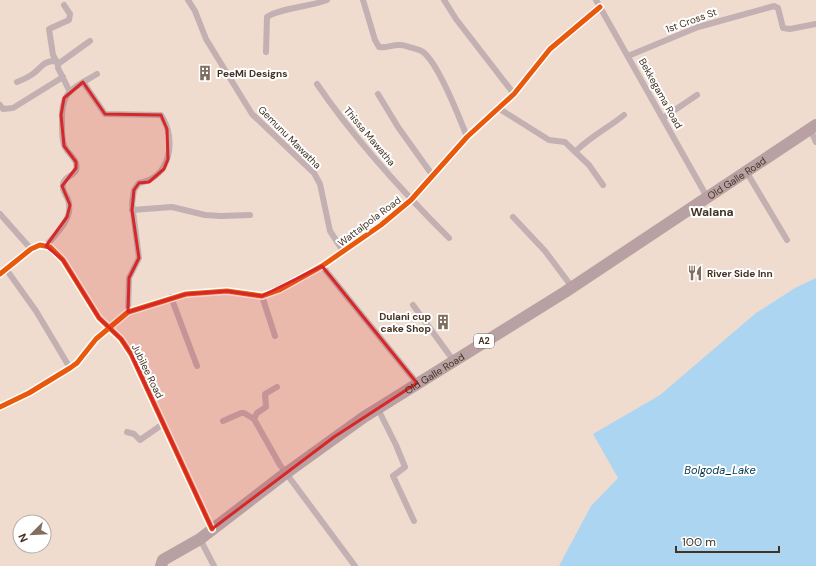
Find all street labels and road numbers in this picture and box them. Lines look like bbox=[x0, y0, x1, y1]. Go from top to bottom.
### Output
street label: 1st Cross St bbox=[664, 5, 719, 36]
street label: Bekkegama Road bbox=[636, 56, 685, 131]
street label: Gemunu Mawatha bbox=[255, 103, 324, 172]
street label: Thissa Mawatha bbox=[341, 104, 398, 169]
street label: Old Galle Road bbox=[705, 154, 769, 203]
street label: Wattalpola Road bbox=[335, 193, 403, 249]
road number: A2 bbox=[474, 334, 494, 348]
street label: Jubilee Road bbox=[129, 342, 166, 401]
street label: Old Galle Road bbox=[402, 350, 467, 397]

